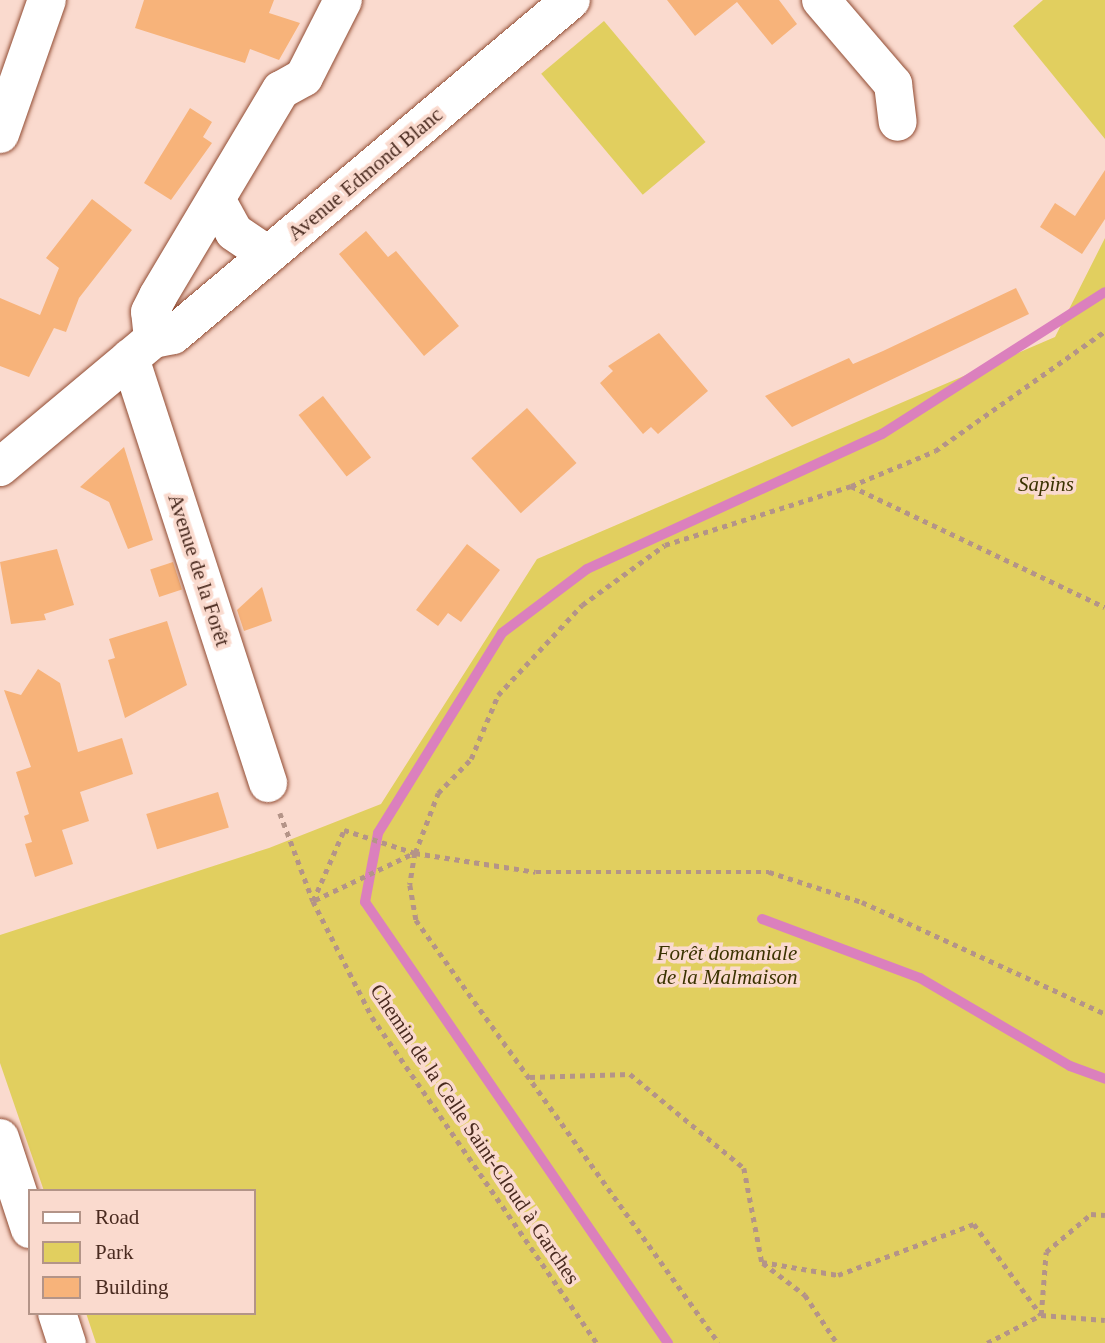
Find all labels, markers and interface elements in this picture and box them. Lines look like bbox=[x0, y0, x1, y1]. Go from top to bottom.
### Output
street label: Avenue Edmond Blanc bbox=[282, 102, 448, 246]
park label: Sapins bbox=[1018, 471, 1074, 497]
street label: Avenue de la Forêt bbox=[162, 491, 236, 649]
park label: Forêt domaniale de la Malmaison bbox=[656, 940, 798, 990]
street label: Chemin de la Celle Saint-Cloud à Garches bbox=[365, 979, 585, 1289]
legend bbox=[28, 1189, 256, 1315]
text: Road bbox=[95, 1205, 139, 1229]
text: Park bbox=[95, 1240, 134, 1264]
text: Building bbox=[95, 1275, 169, 1299]

